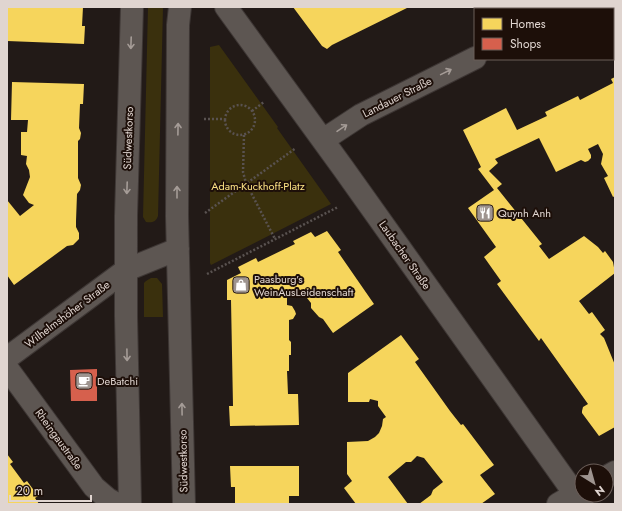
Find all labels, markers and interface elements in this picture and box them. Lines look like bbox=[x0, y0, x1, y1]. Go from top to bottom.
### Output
legend bbox=[474, 8, 614, 60]
text: Homes bbox=[510, 15, 546, 33]
text: Shops bbox=[510, 35, 541, 53]
one-way arrow bbox=[127, 36, 135, 49]
one-way arrow bbox=[439, 68, 451, 76]
street label: Landauer Straße bbox=[360, 73, 435, 121]
street label: Südwestkorso bbox=[119, 106, 137, 170]
one-way arrow bbox=[174, 123, 182, 136]
one-way arrow bbox=[336, 124, 347, 132]
park label: Adam-Kuckhoff-Platz bbox=[211, 178, 305, 194]
one-way arrow bbox=[123, 181, 130, 194]
one-way arrow bbox=[173, 186, 181, 199]
restaurant icon: Quynh Anh bbox=[475, 203, 495, 223]
place label: Quynh Anh bbox=[498, 205, 551, 221]
street label: Laubacher Straße bbox=[375, 217, 435, 293]
place label: Paasburg’s WeinAusLeidenschaft bbox=[254, 271, 354, 300]
shop icon: Paasburg’s WeinAusLeidenschaft bbox=[231, 275, 251, 295]
street label: Wilhelmshöher Straße bbox=[21, 276, 113, 351]
one-way arrow bbox=[123, 348, 131, 361]
cafe icon: DeBatchi bbox=[74, 371, 94, 391]
place label: DeBatchi bbox=[97, 373, 138, 389]
one-way arrow bbox=[178, 403, 186, 416]
street label: Rheingaustraße bbox=[31, 405, 87, 473]
street label: Südwestkorso bbox=[174, 429, 192, 493]
north arrow bbox=[574, 463, 614, 503]
scale bar bbox=[10, 477, 91, 503]
text: 20 m bbox=[16, 482, 43, 500]
text: N bbox=[592, 482, 608, 500]

